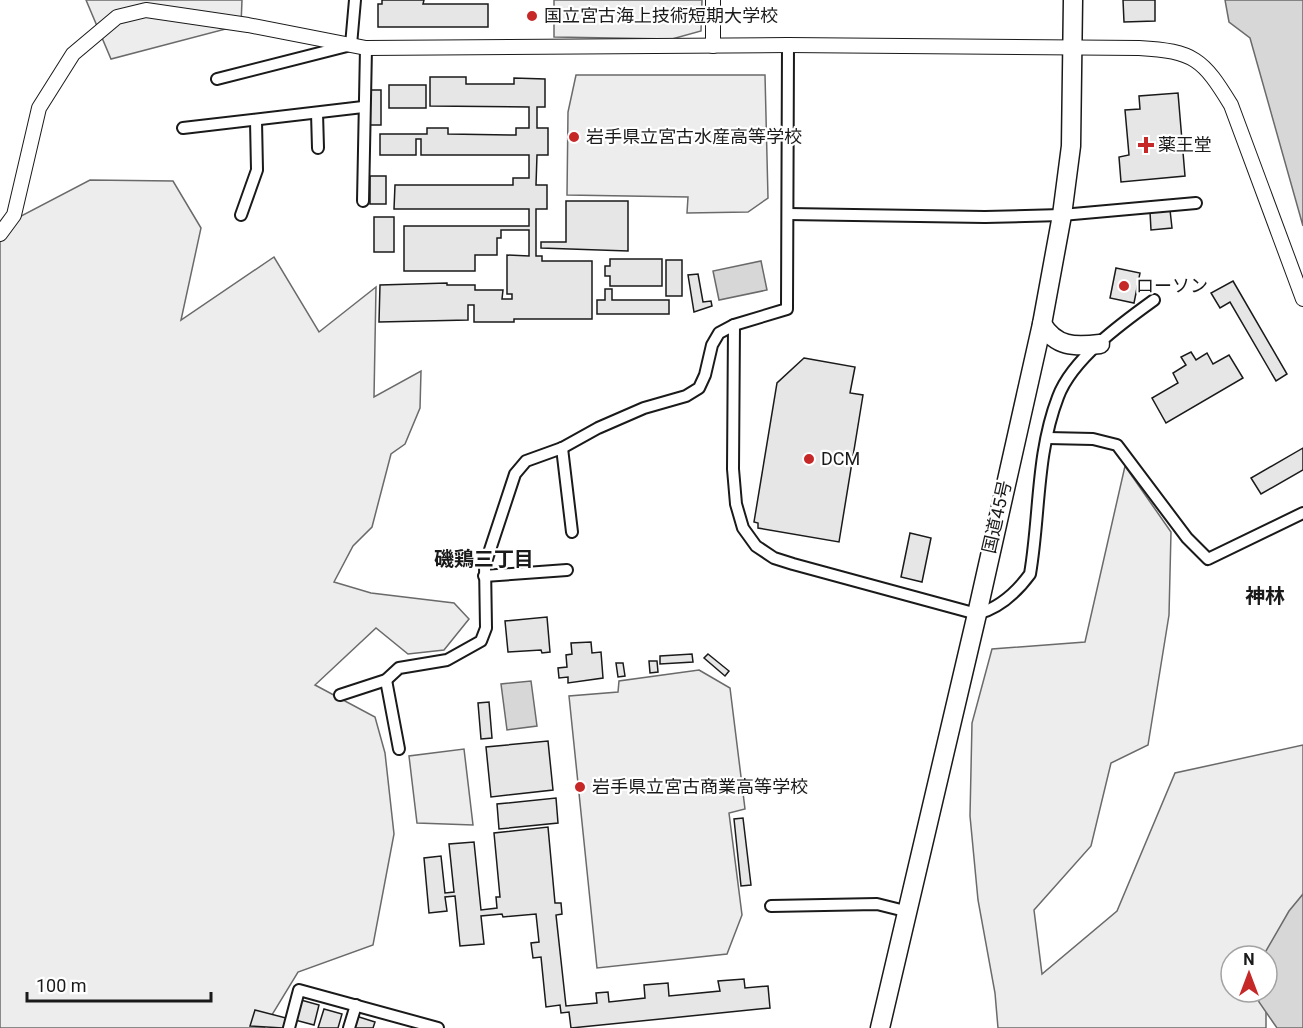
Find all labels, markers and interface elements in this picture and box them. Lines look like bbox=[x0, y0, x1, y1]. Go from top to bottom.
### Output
place label: 国立宮古海上技術短期大学校 bbox=[544, 5, 778, 26]
marker: 国立宮古海上技術短期大学校 bbox=[525, 9, 539, 23]
place label: 岩手県立宮古水産高等学校 bbox=[586, 126, 802, 147]
marker: 岩手県立宮古水産高等学校 bbox=[567, 130, 581, 144]
place label: 薬王堂 bbox=[1158, 134, 1212, 155]
marker: 薬王堂 bbox=[1139, 138, 1153, 152]
place label: ローソン bbox=[1136, 275, 1208, 296]
marker: ローソン bbox=[1117, 279, 1131, 293]
place label: DCM bbox=[821, 448, 860, 469]
marker: DCM bbox=[802, 452, 816, 466]
street label: 国道45号 bbox=[978, 478, 1015, 555]
district label: 磯鶏三丁目 bbox=[434, 547, 534, 571]
district label: 神林 bbox=[1245, 584, 1285, 608]
place label: 岩手県立宮古商業高等学校 bbox=[592, 776, 808, 797]
marker: 岩手県立宮古商業高等学校 bbox=[573, 780, 587, 794]
north arrow bbox=[1219, 944, 1279, 1004]
text: N bbox=[1243, 950, 1255, 969]
scale bar bbox=[27, 965, 212, 1003]
text: 100 m bbox=[36, 975, 87, 996]

